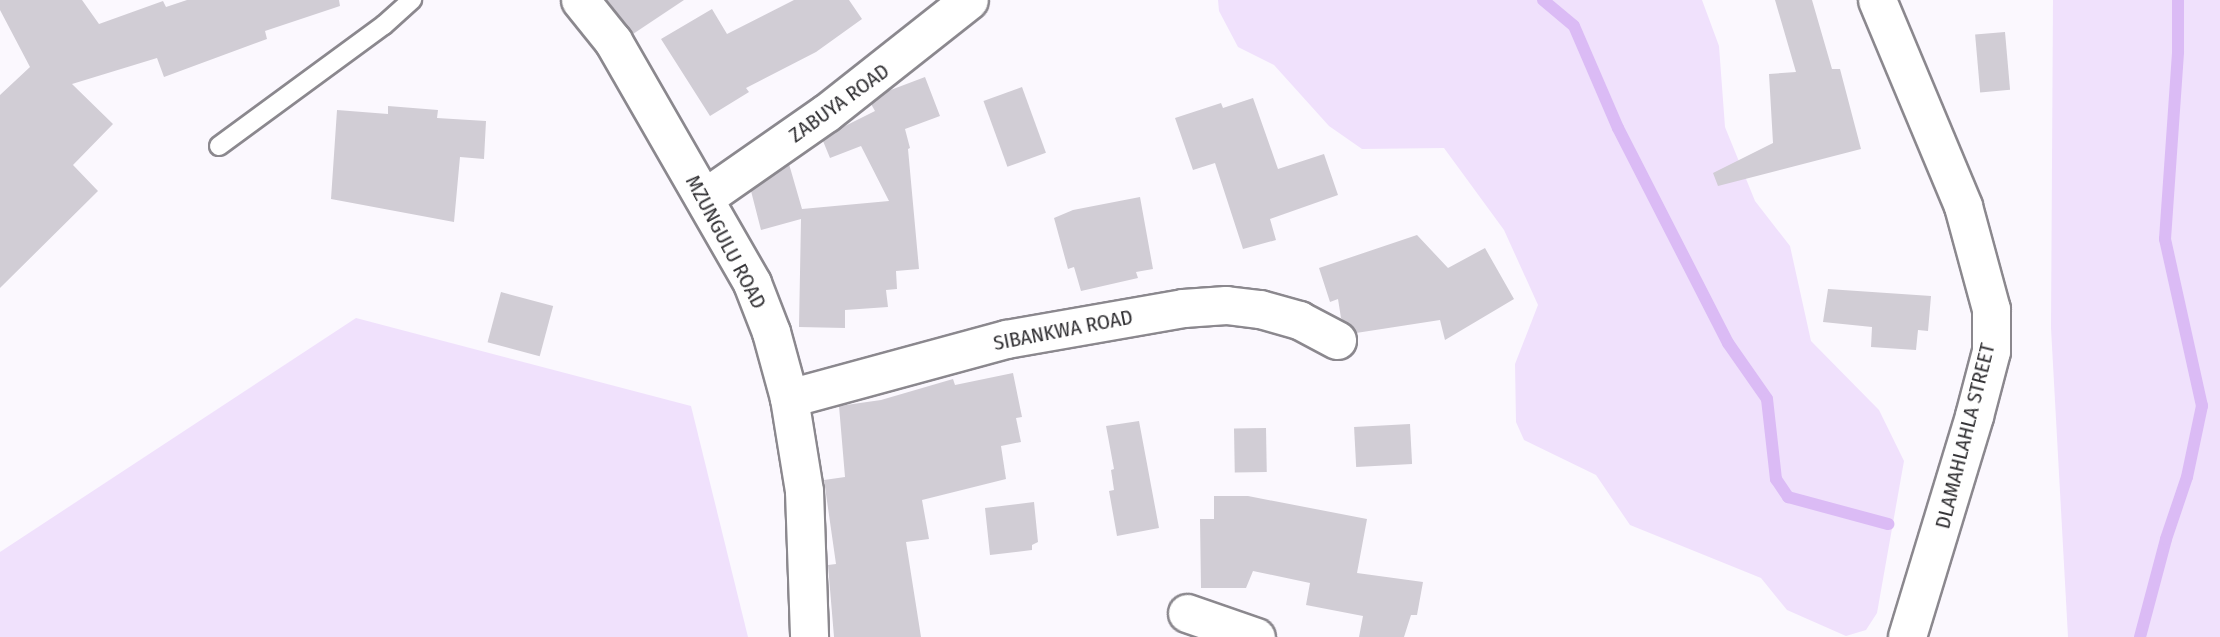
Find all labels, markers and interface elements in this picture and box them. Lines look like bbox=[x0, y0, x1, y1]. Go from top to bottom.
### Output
street label: ZABUYA ROAD bbox=[784, 58, 894, 148]
street label: MZUNGULU ROAD bbox=[680, 171, 772, 313]
street label: SIBANKWA ROAD bbox=[991, 304, 1135, 356]
street label: DLAMAHLAHLA STREET bbox=[1930, 341, 2000, 531]

